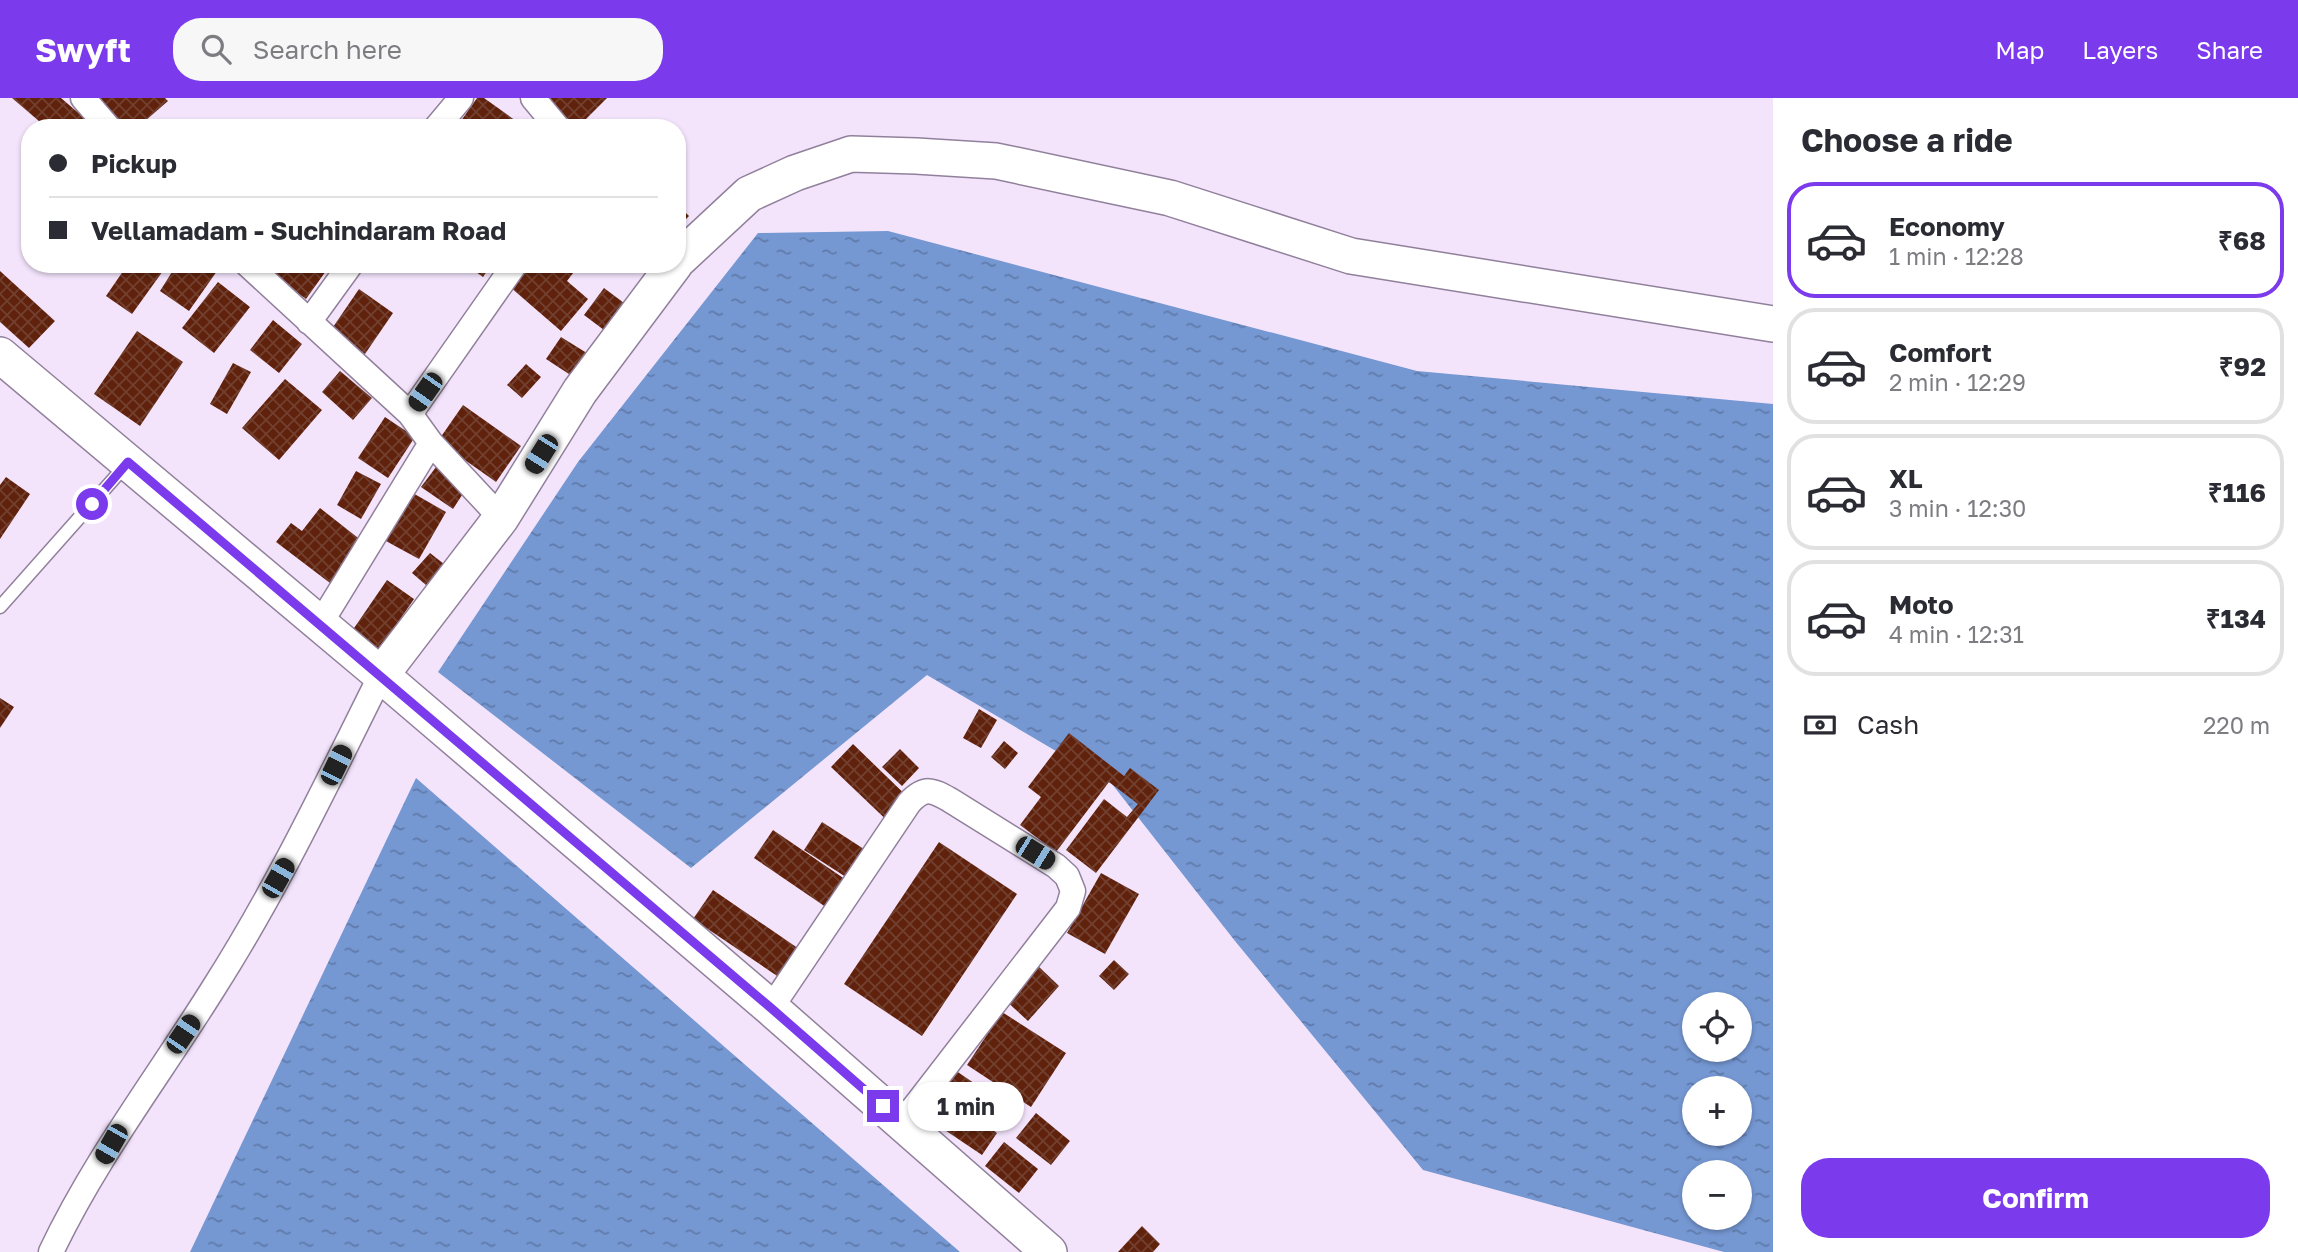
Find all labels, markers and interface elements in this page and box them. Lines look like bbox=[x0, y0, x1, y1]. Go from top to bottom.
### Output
search box bbox=[173, 18, 663, 81]
text: Swyft bbox=[35, 30, 131, 69]
icon: search bbox=[197, 30, 235, 68]
text: Search here bbox=[253, 34, 402, 65]
text: Map bbox=[1995, 35, 2044, 64]
text: Layers bbox=[2082, 35, 2158, 64]
text: Share bbox=[2196, 35, 2263, 64]
text: Choose a ride bbox=[1801, 121, 2013, 159]
text: Pickup bbox=[91, 148, 177, 179]
icon: car bbox=[1805, 209, 1868, 272]
text: Economy bbox=[1889, 211, 2005, 242]
text: Vellamadam - Suchindaram Road bbox=[91, 215, 506, 246]
text: ₹68 bbox=[2218, 225, 2266, 256]
text: 1 min · 12:28 bbox=[1889, 242, 2024, 270]
icon: car bbox=[1805, 335, 1868, 398]
text: Comfort bbox=[1889, 337, 1992, 368]
text: ₹92 bbox=[2219, 351, 2266, 382]
text: 2 min · 12:29 bbox=[1889, 368, 2026, 396]
car bbox=[405, 369, 446, 415]
car bbox=[521, 431, 562, 477]
icon: car bbox=[1805, 461, 1868, 524]
text: XL bbox=[1889, 463, 1923, 494]
text: ₹116 bbox=[2208, 477, 2266, 508]
route start bbox=[76, 488, 108, 520]
text: 3 min · 12:30 bbox=[1889, 494, 2026, 522]
icon: car bbox=[1805, 587, 1868, 650]
text: Moto bbox=[1889, 589, 1954, 620]
text: ₹134 bbox=[2206, 603, 2266, 634]
text: 4 min · 12:31 bbox=[1889, 620, 2024, 648]
icon: cash bbox=[1801, 706, 1839, 744]
text: Cash bbox=[1857, 709, 1919, 740]
text: 220 m bbox=[2203, 711, 2270, 739]
car bbox=[318, 742, 355, 788]
car bbox=[1012, 833, 1059, 873]
car bbox=[259, 855, 298, 901]
map controls bbox=[1682, 992, 1752, 1230]
button: locate bbox=[1682, 992, 1752, 1062]
car bbox=[163, 1011, 204, 1057]
button: + bbox=[1682, 1076, 1752, 1146]
callout: 1 min bbox=[908, 1082, 1023, 1130]
route end bbox=[867, 1090, 899, 1122]
text: 1 min bbox=[937, 1092, 995, 1120]
car bbox=[92, 1121, 131, 1167]
button: Confirm bbox=[1801, 1158, 2270, 1238]
button: − bbox=[1682, 1160, 1752, 1230]

